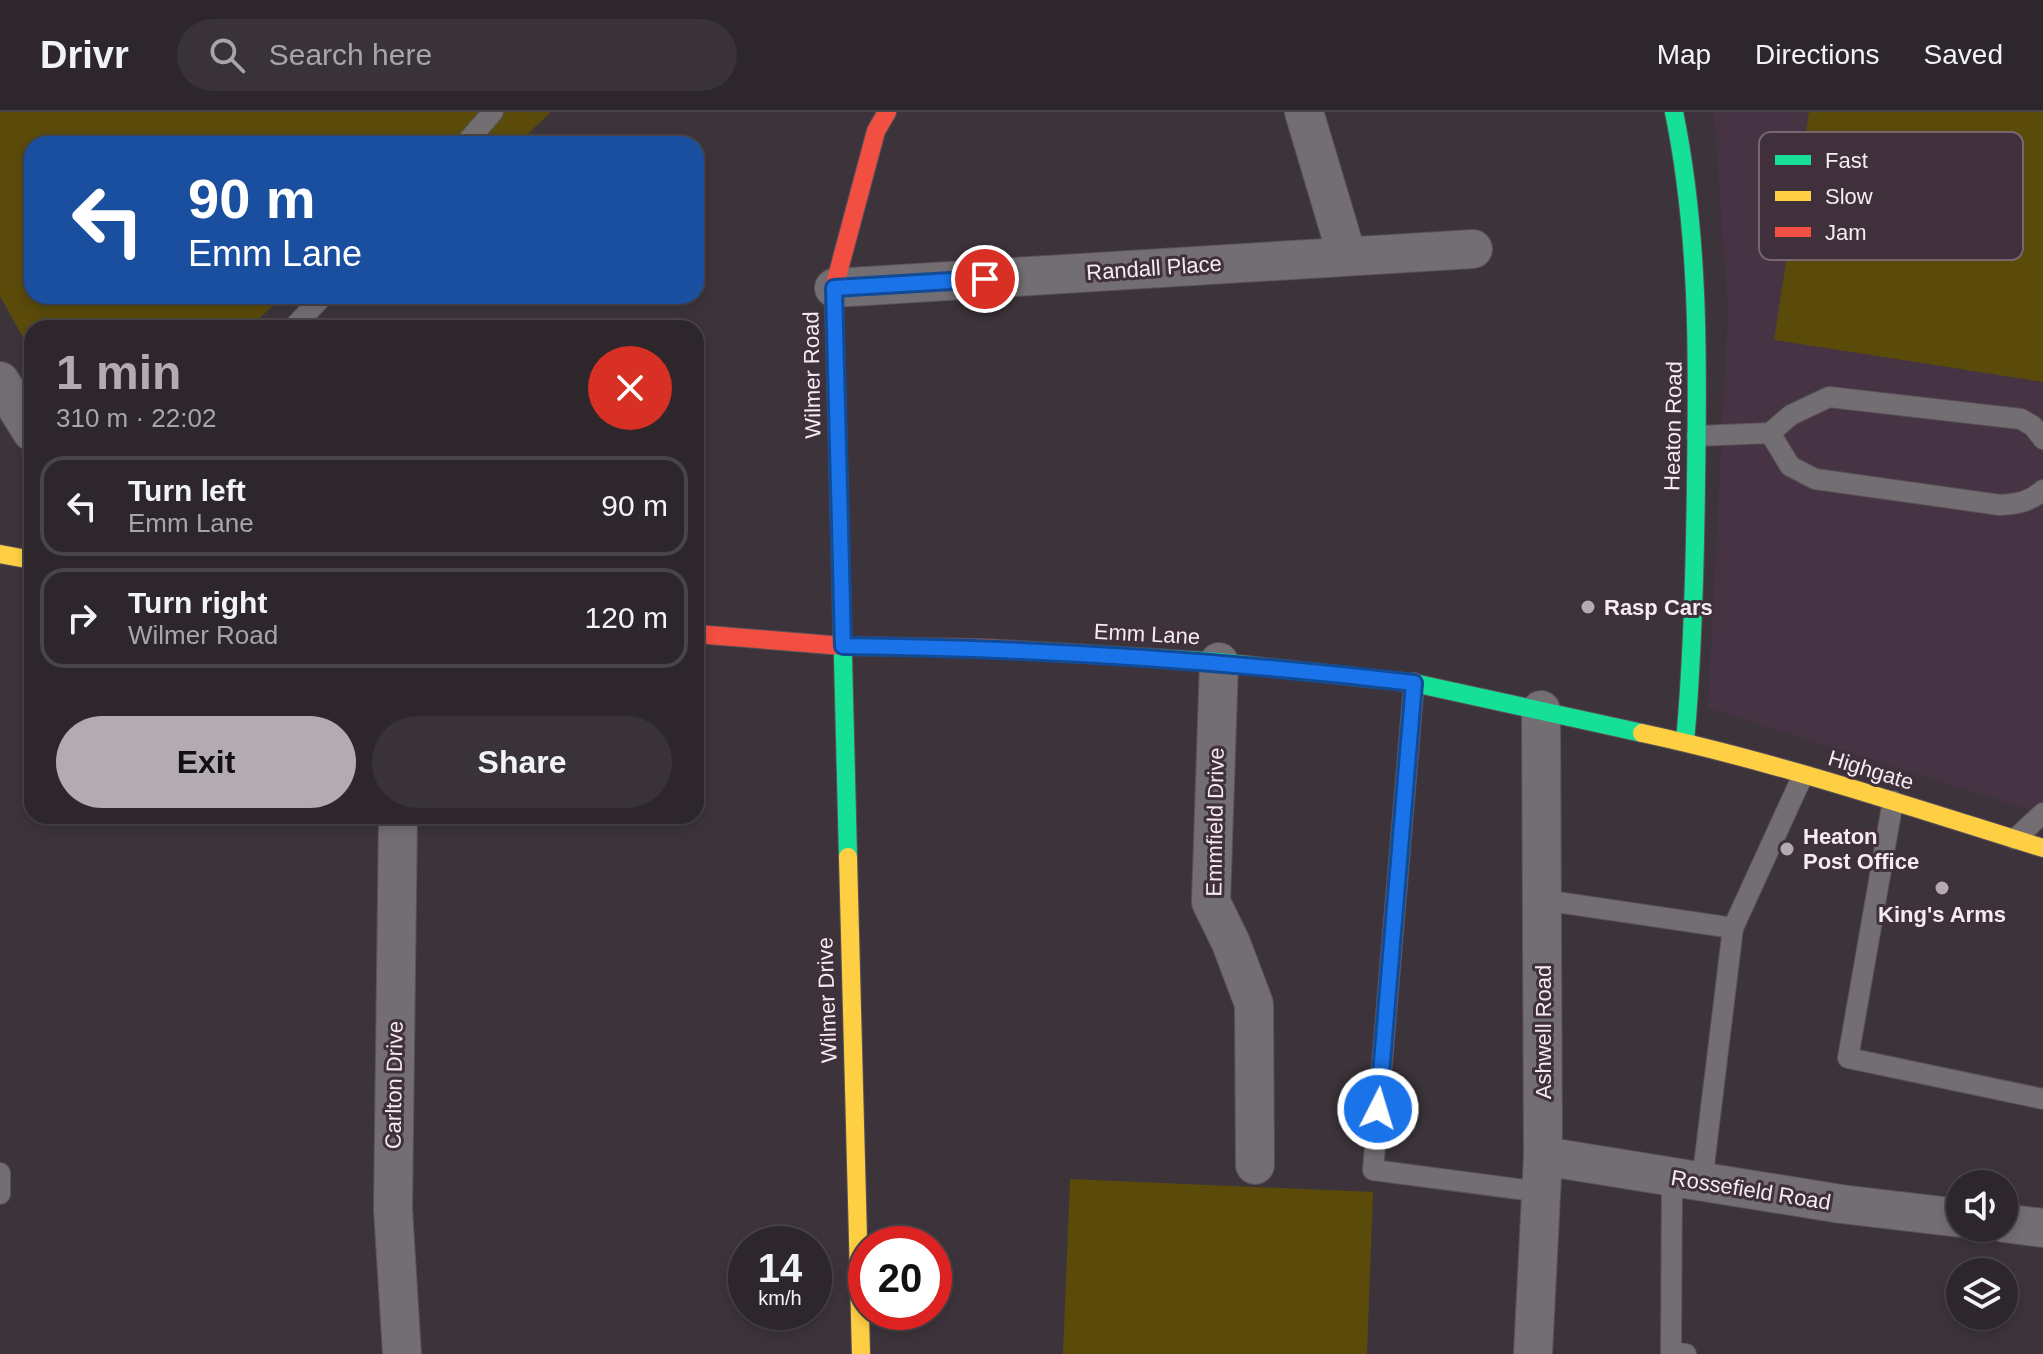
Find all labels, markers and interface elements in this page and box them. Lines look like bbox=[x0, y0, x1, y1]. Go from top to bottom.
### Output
search box bbox=[177, 19, 737, 91]
icon: search bbox=[205, 33, 249, 77]
text: Drivr bbox=[40, 34, 129, 76]
text: Search here bbox=[269, 38, 432, 71]
text: Map bbox=[1657, 39, 1711, 70]
text: Directions bbox=[1755, 39, 1880, 70]
text: Saved bbox=[1924, 39, 2003, 70]
legend bbox=[1759, 132, 2023, 260]
text: Fast bbox=[1825, 148, 1868, 173]
text: 90 m bbox=[188, 167, 316, 230]
icon: left bbox=[56, 168, 160, 272]
text: Slow bbox=[1825, 184, 1873, 209]
text: Jam bbox=[1825, 220, 1867, 245]
text: Emm Lane bbox=[188, 233, 362, 274]
pin bbox=[951, 245, 1019, 313]
street label: Randall Place bbox=[1085, 251, 1223, 285]
icon: arrive bbox=[963, 257, 1007, 301]
street label: Wilmer Road bbox=[798, 311, 826, 439]
text: 1 min bbox=[56, 346, 181, 399]
button: close bbox=[588, 346, 672, 430]
street label: Heaton Road bbox=[1659, 361, 1687, 491]
text: 310 m · 22:02 bbox=[56, 403, 216, 433]
text: Turn left bbox=[128, 474, 246, 507]
icon: left bbox=[60, 484, 104, 528]
text: 90 m bbox=[601, 489, 668, 522]
text: Emm Lane bbox=[128, 508, 254, 538]
text: Turn right bbox=[128, 586, 267, 619]
place label: Rasp Cars bbox=[1604, 595, 1713, 620]
icon: right bbox=[60, 596, 104, 640]
marker: Rasp Cars bbox=[1579, 598, 1597, 616]
text: 120 m bbox=[585, 601, 668, 634]
street label: Emm Lane bbox=[1093, 619, 1201, 649]
text: Wilmer Road bbox=[128, 620, 278, 650]
button: Exit bbox=[56, 716, 356, 808]
button: Share bbox=[372, 716, 672, 808]
street label: Highgate bbox=[1825, 745, 1917, 795]
street label: Emmfield Drive bbox=[1201, 747, 1229, 897]
place label: Heaton Post Office bbox=[1803, 824, 1919, 874]
marker: Heaton Post Office bbox=[1778, 840, 1796, 858]
marker: King's Arms bbox=[1933, 879, 1951, 897]
place label: King's Arms bbox=[1878, 902, 2006, 927]
street label: Wilmer Drive bbox=[812, 937, 842, 1063]
street label: Ashwell Road bbox=[1531, 965, 1556, 1099]
street label: Carlton Drive bbox=[380, 1021, 408, 1149]
position arrow bbox=[1336, 1067, 1420, 1151]
street label: Rossefield Road bbox=[1669, 1165, 1833, 1215]
map controls bbox=[1946, 1170, 2018, 1330]
button: sound bbox=[1946, 1170, 2018, 1242]
speed limit sign: 20 bbox=[848, 1226, 952, 1330]
text: 14 bbox=[758, 1246, 802, 1290]
button: layers bbox=[1946, 1258, 2018, 1330]
text: km/h bbox=[758, 1287, 802, 1309]

